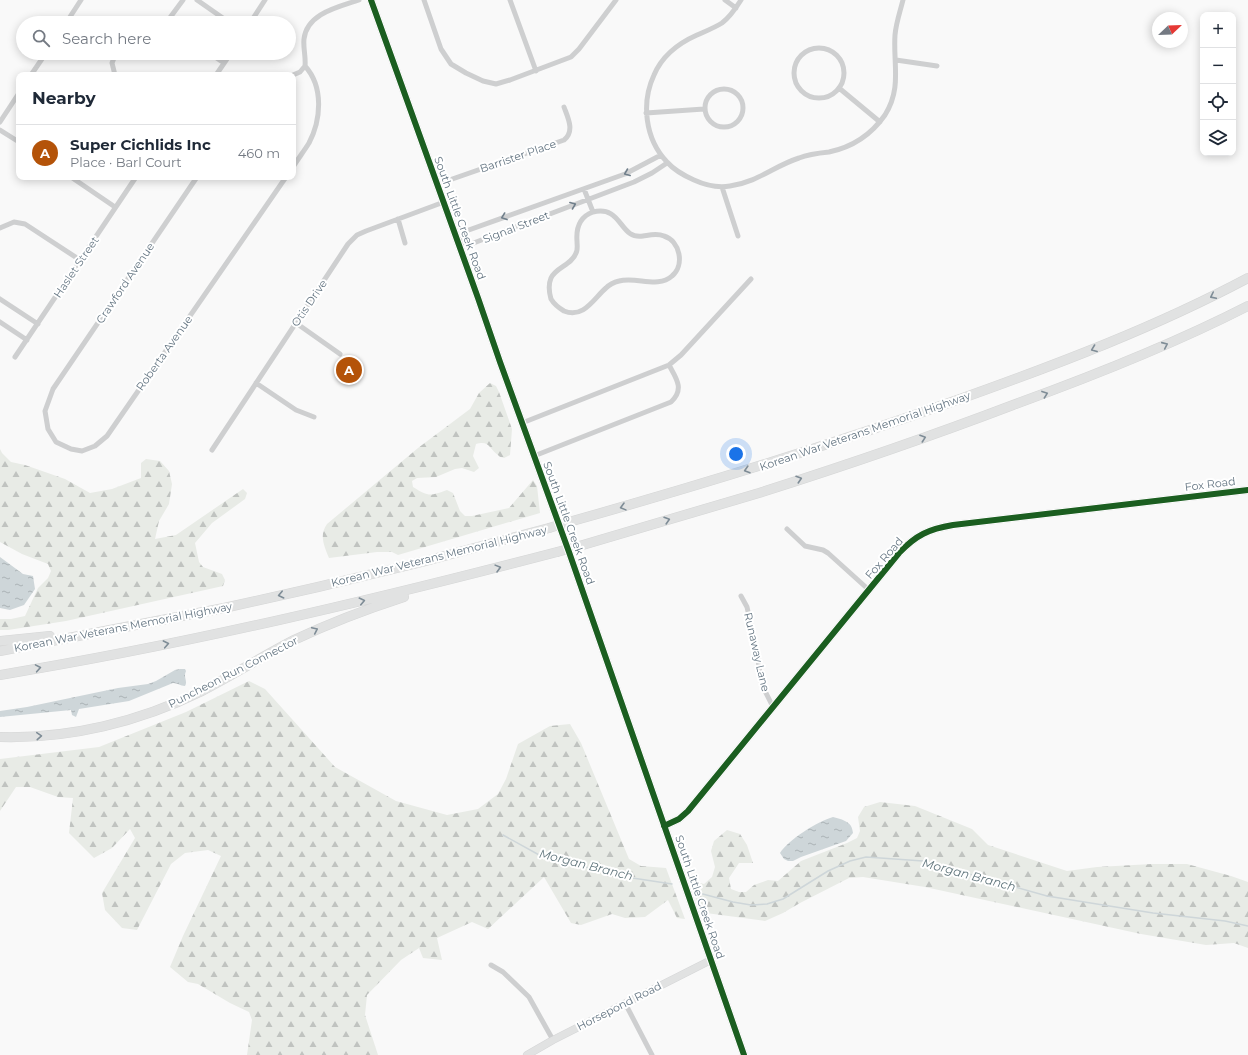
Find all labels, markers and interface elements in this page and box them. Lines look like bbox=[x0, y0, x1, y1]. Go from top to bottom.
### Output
north arrow bbox=[1152, 12, 1188, 48]
map controls bbox=[1200, 12, 1236, 156]
button: + bbox=[1200, 12, 1236, 48]
search box bbox=[16, 16, 296, 60]
icon: search bbox=[30, 27, 52, 49]
text: Search here bbox=[62, 29, 151, 48]
button: − bbox=[1200, 48, 1236, 84]
button: locate bbox=[1200, 84, 1236, 120]
text: Nearby bbox=[32, 88, 96, 108]
button: layers bbox=[1200, 120, 1236, 156]
text: Super Cichlids Inc bbox=[70, 135, 211, 154]
street label: Barrister Place bbox=[478, 136, 558, 176]
text: A bbox=[40, 145, 50, 161]
text: 460 m bbox=[238, 145, 280, 161]
text: Place · Barl Court bbox=[70, 154, 182, 170]
street label: South Little Creek Road bbox=[431, 155, 489, 281]
one-way arrow bbox=[623, 169, 630, 177]
one-way arrow bbox=[570, 201, 577, 209]
street label: Signal Street bbox=[481, 208, 552, 246]
one-way arrow bbox=[501, 213, 508, 221]
street label: Haslet Street bbox=[50, 233, 102, 300]
street label: Crawford Avenue bbox=[93, 240, 157, 326]
street label: Otis Drive bbox=[288, 277, 330, 329]
one-way arrow bbox=[1210, 291, 1218, 299]
street label: Roberta Avenue bbox=[133, 312, 195, 393]
one-way arrow bbox=[1161, 342, 1169, 350]
one-way arrow bbox=[1091, 344, 1098, 352]
pin: A bbox=[336, 355, 362, 385]
street label: Korean War Veterans Memorial Highway bbox=[758, 388, 972, 474]
one-way arrow bbox=[1041, 390, 1048, 398]
one-way arrow bbox=[919, 434, 926, 442]
your location bbox=[726, 444, 746, 464]
street label: South Little Creek Road bbox=[540, 460, 598, 586]
one-way arrow bbox=[744, 465, 751, 474]
street label: Fox Road bbox=[1184, 474, 1236, 494]
one-way arrow bbox=[796, 475, 803, 484]
one-way arrow bbox=[619, 503, 626, 511]
one-way arrow bbox=[664, 516, 671, 525]
street label: Korean War Veterans Memorial Highway bbox=[330, 522, 548, 590]
street label: Fox Road bbox=[862, 534, 906, 582]
one-way arrow bbox=[494, 564, 501, 573]
one-way arrow bbox=[277, 591, 284, 599]
one-way arrow bbox=[358, 598, 365, 606]
street label: Korean War Veterans Memorial Highway bbox=[13, 599, 233, 655]
street label: Runaway Lane bbox=[741, 611, 773, 693]
one-way arrow bbox=[311, 627, 318, 635]
street label: Puncheon Run Connector bbox=[166, 633, 300, 711]
one-way arrow bbox=[163, 641, 169, 649]
one-way arrow bbox=[35, 665, 42, 673]
one-way arrow bbox=[36, 731, 42, 740]
street label: South Little Creek Road bbox=[672, 833, 728, 961]
water label: Morgan Branch bbox=[538, 846, 635, 883]
water label: Morgan Branch bbox=[921, 855, 1017, 894]
street label: Horsepond Road bbox=[574, 979, 664, 1033]

